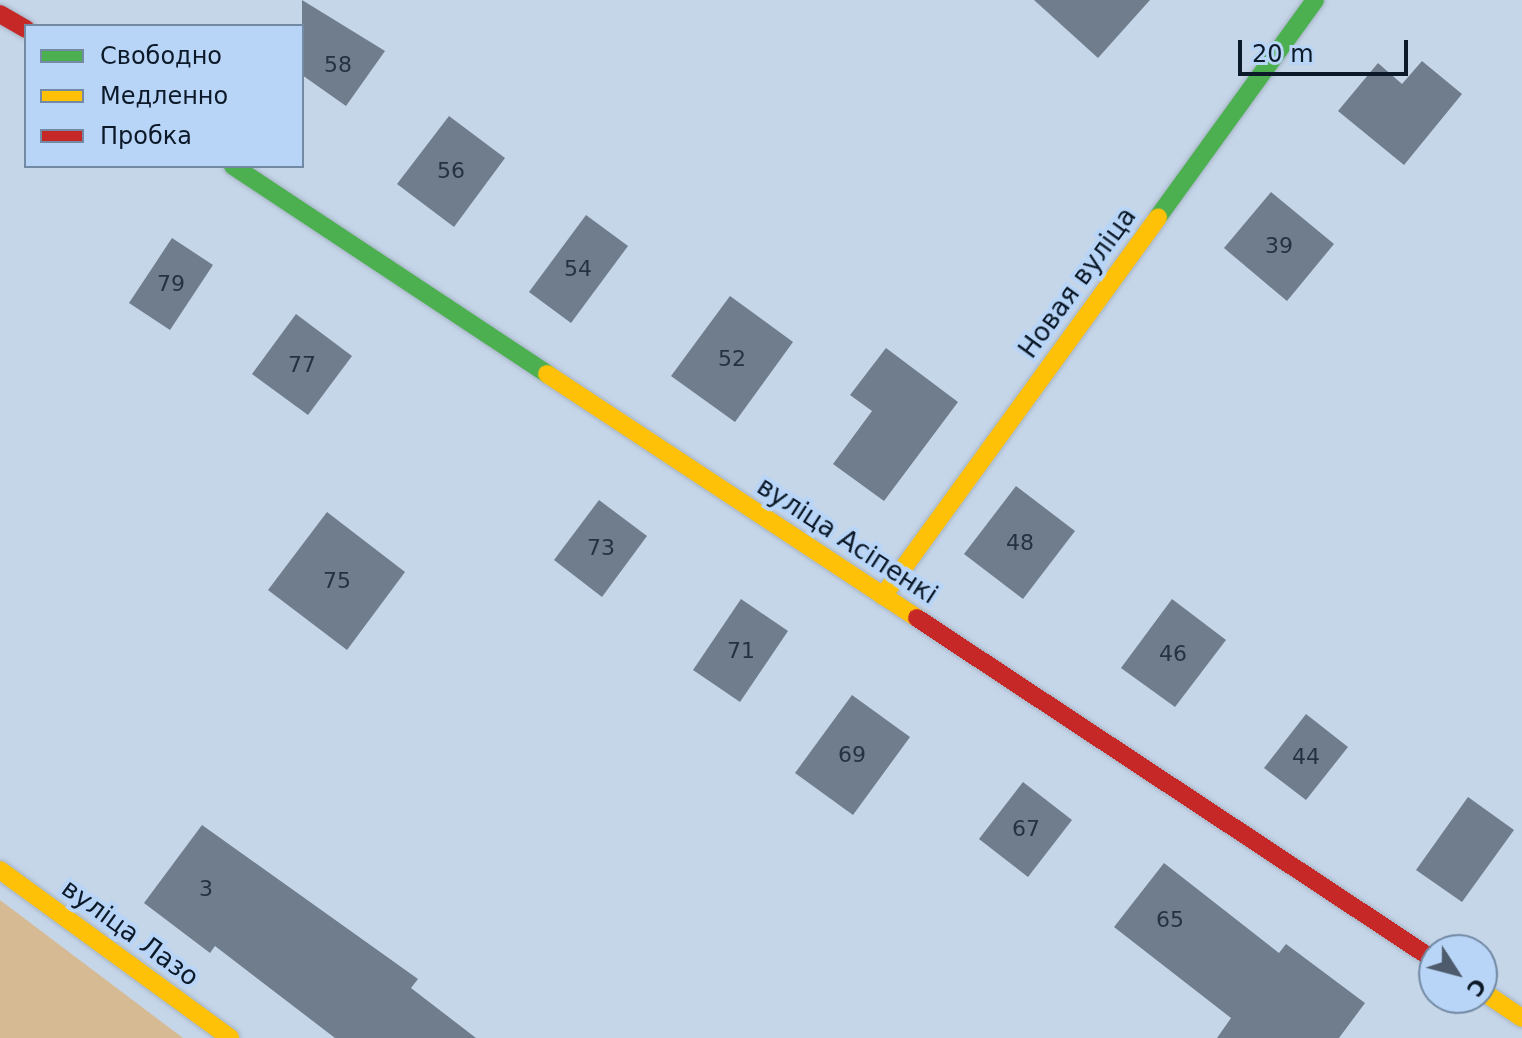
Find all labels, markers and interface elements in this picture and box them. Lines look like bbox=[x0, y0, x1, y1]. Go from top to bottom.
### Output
legend bbox=[24, 24, 304, 168]
scale bar bbox=[1242, 24, 1412, 74]
text: 20 m bbox=[1252, 40, 1314, 68]
text: Свободно bbox=[100, 42, 222, 70]
house number: 58 bbox=[324, 52, 352, 78]
text: Медленно bbox=[100, 82, 228, 110]
text: Пробка bbox=[100, 122, 192, 150]
house number: 56 bbox=[437, 158, 465, 184]
street label: Новая вуліца bbox=[1013, 202, 1143, 364]
house number: 39 bbox=[1265, 233, 1293, 259]
house number: 54 bbox=[564, 256, 592, 282]
house number: 79 bbox=[157, 271, 185, 297]
house number: 52 bbox=[718, 346, 746, 372]
house number: 77 bbox=[288, 352, 316, 378]
street label: вуліца Асіпенкі bbox=[751, 471, 943, 611]
house number: 48 bbox=[1006, 530, 1034, 556]
house number: 73 bbox=[587, 535, 615, 561]
house number: 75 bbox=[323, 568, 351, 594]
house number: 71 bbox=[727, 638, 755, 664]
house number: 46 bbox=[1159, 641, 1187, 667]
house number: 69 bbox=[838, 742, 866, 768]
house number: 44 bbox=[1292, 744, 1320, 770]
house number: 67 bbox=[1012, 816, 1040, 842]
street label: вуліца Лазо bbox=[55, 873, 205, 993]
house number: 3 bbox=[199, 876, 213, 902]
house number: 65 bbox=[1156, 907, 1184, 933]
north arrow bbox=[1418, 934, 1498, 1014]
text: С bbox=[1461, 973, 1491, 1001]

